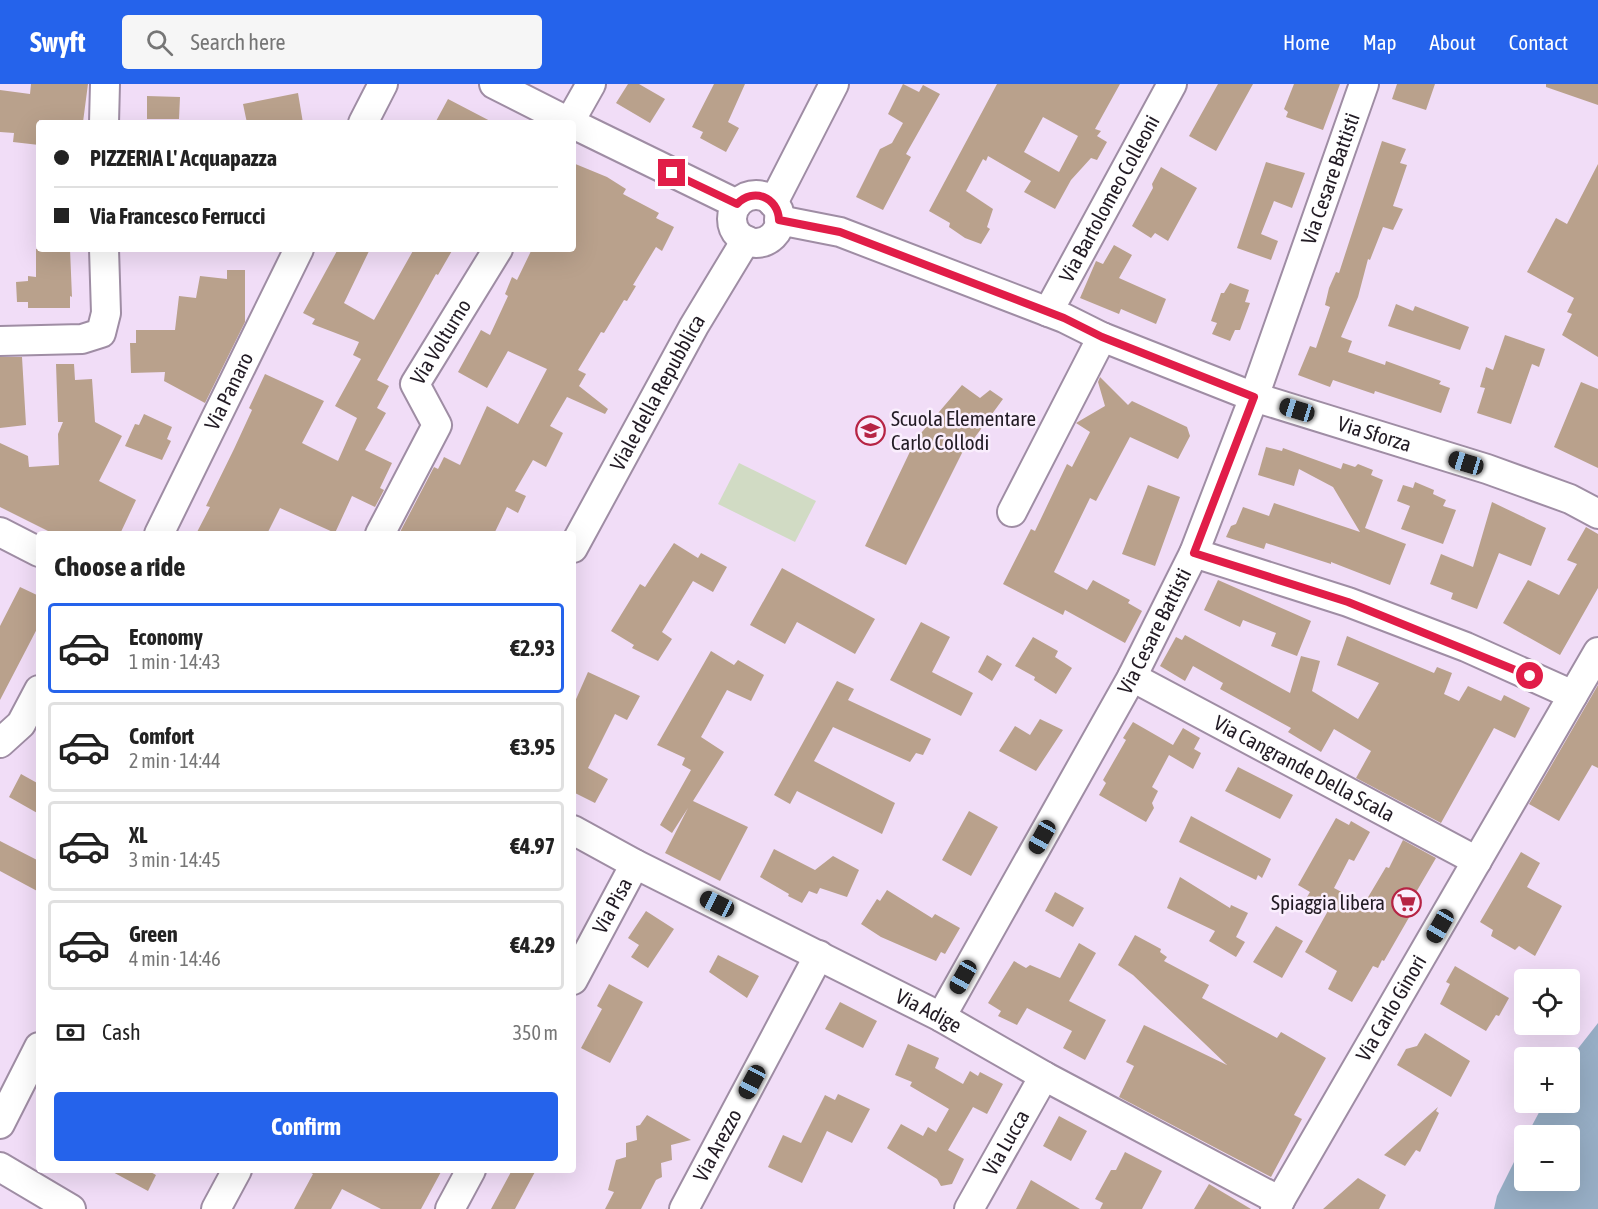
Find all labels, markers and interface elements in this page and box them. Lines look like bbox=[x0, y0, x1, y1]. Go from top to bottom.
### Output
search box bbox=[122, 15, 542, 69]
text: Swyft bbox=[30, 26, 86, 58]
icon: search bbox=[143, 26, 176, 59]
text: Search here bbox=[191, 29, 285, 55]
text: Home bbox=[1283, 30, 1330, 54]
text: Map bbox=[1363, 30, 1397, 54]
text: About bbox=[1430, 30, 1476, 54]
text: Contact bbox=[1509, 30, 1568, 54]
street label: Via Cesare Battisti bbox=[1296, 110, 1364, 247]
street label: Via Bartolomeo Colleoni bbox=[1054, 111, 1164, 286]
text: PIZZERIA L' Acquapazza bbox=[90, 145, 277, 171]
route end bbox=[658, 159, 685, 186]
text: Via Francesco Ferrucci bbox=[90, 203, 265, 229]
street label: Via Volturno bbox=[405, 294, 475, 388]
street label: Viale della Repubblica bbox=[605, 310, 709, 474]
street label: Via Panaro bbox=[199, 348, 257, 434]
car bbox=[1277, 396, 1317, 424]
place label: Scuola Elementare Carlo Collodi bbox=[891, 406, 1036, 454]
street label: Via Sforza bbox=[1335, 411, 1414, 456]
school or university icon: Scuola Elementare Carlo Collodi bbox=[854, 415, 886, 447]
car bbox=[1446, 449, 1486, 477]
text: Choose a ride bbox=[54, 551, 186, 582]
street label: Via Cesare Battisti bbox=[1112, 564, 1195, 698]
icon: car bbox=[57, 621, 111, 675]
text: Economy bbox=[129, 624, 203, 650]
text: €2.93 bbox=[510, 635, 555, 661]
text: 1 min · 14:43 bbox=[129, 650, 221, 673]
route start bbox=[1516, 662, 1543, 689]
street label: Via Cangrande Della Scala bbox=[1210, 710, 1399, 826]
icon: car bbox=[57, 720, 111, 774]
text: Comfort bbox=[129, 723, 194, 749]
text: €3.95 bbox=[510, 734, 555, 760]
text: 2 min · 14:44 bbox=[129, 749, 221, 772]
car bbox=[1025, 817, 1059, 857]
icon: car bbox=[57, 819, 111, 873]
text: XL bbox=[129, 822, 147, 848]
text: €4.97 bbox=[510, 833, 555, 859]
text: 3 min · 14:45 bbox=[129, 848, 221, 871]
street label: Via Pisa bbox=[587, 873, 636, 937]
supermarket icon: Spiaggia libera bbox=[1390, 887, 1422, 919]
car bbox=[697, 888, 737, 920]
place label: Spiaggia libera bbox=[1271, 890, 1385, 914]
car bbox=[1423, 906, 1457, 946]
icon: car bbox=[57, 918, 111, 972]
text: Green bbox=[129, 921, 178, 947]
text: €4.29 bbox=[510, 932, 555, 958]
text: 4 min · 14:46 bbox=[129, 947, 221, 970]
street label: Via Carlo Ginori bbox=[1350, 951, 1431, 1065]
car bbox=[946, 957, 980, 997]
map controls bbox=[1514, 969, 1580, 1191]
button: locate bbox=[1514, 969, 1580, 1035]
street label: Via Adige bbox=[892, 983, 966, 1037]
icon: cash bbox=[54, 1016, 87, 1049]
text: Cash bbox=[102, 1019, 141, 1045]
text: 350 m bbox=[513, 1021, 558, 1044]
button: + bbox=[1514, 1047, 1580, 1113]
car bbox=[736, 1062, 768, 1102]
button: Confirm bbox=[54, 1092, 558, 1161]
street label: Via Arezzo bbox=[688, 1105, 746, 1185]
street label: Via Lucca bbox=[977, 1105, 1033, 1179]
button: − bbox=[1514, 1125, 1580, 1191]

